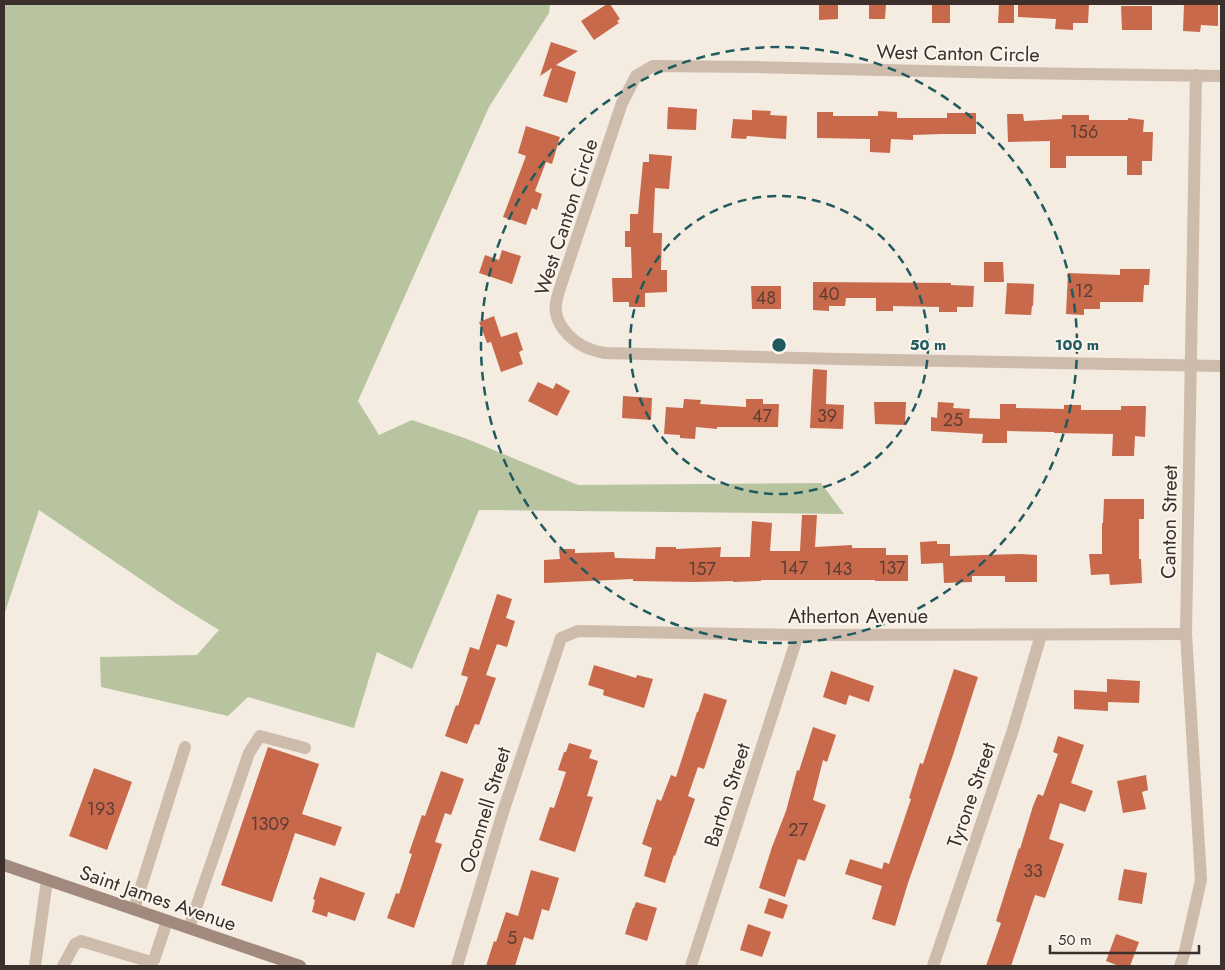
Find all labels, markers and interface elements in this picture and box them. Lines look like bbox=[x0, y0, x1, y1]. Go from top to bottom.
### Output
street label: West Canton Circle bbox=[876, 38, 1040, 69]
house number: 156 bbox=[1070, 119, 1098, 145]
street label: West Canton Circle bbox=[527, 135, 606, 299]
house number: 12 bbox=[1075, 278, 1093, 304]
house number: 40 bbox=[818, 281, 840, 307]
house number: 48 bbox=[756, 285, 776, 311]
text: 50 m bbox=[910, 334, 946, 356]
text: 100 m bbox=[1055, 334, 1099, 356]
centre of rings bbox=[770, 336, 788, 354]
house number: 47 bbox=[752, 403, 773, 429]
house number: 39 bbox=[817, 403, 837, 429]
house number: 25 bbox=[943, 407, 963, 433]
street label: Canton Street bbox=[1154, 465, 1185, 579]
house number: 147 bbox=[780, 555, 809, 581]
house number: 137 bbox=[878, 555, 906, 581]
house number: 157 bbox=[688, 556, 716, 582]
house number: 143 bbox=[824, 556, 852, 582]
street label: Atherton Avenue bbox=[788, 602, 928, 631]
street label: Tyrone Street bbox=[940, 738, 1003, 852]
street label: Barton Street bbox=[697, 739, 758, 851]
street label: Oconnell Street bbox=[453, 743, 518, 877]
house number: 193 bbox=[87, 796, 115, 822]
house number: 1309 bbox=[250, 811, 290, 837]
house number: 27 bbox=[788, 817, 808, 843]
street label: Saint James Avenue bbox=[76, 858, 240, 939]
house number: 33 bbox=[1023, 858, 1043, 884]
scale bar bbox=[1050, 922, 1199, 954]
house number: 5 bbox=[507, 925, 517, 951]
text: 50 m bbox=[1058, 929, 1092, 951]

